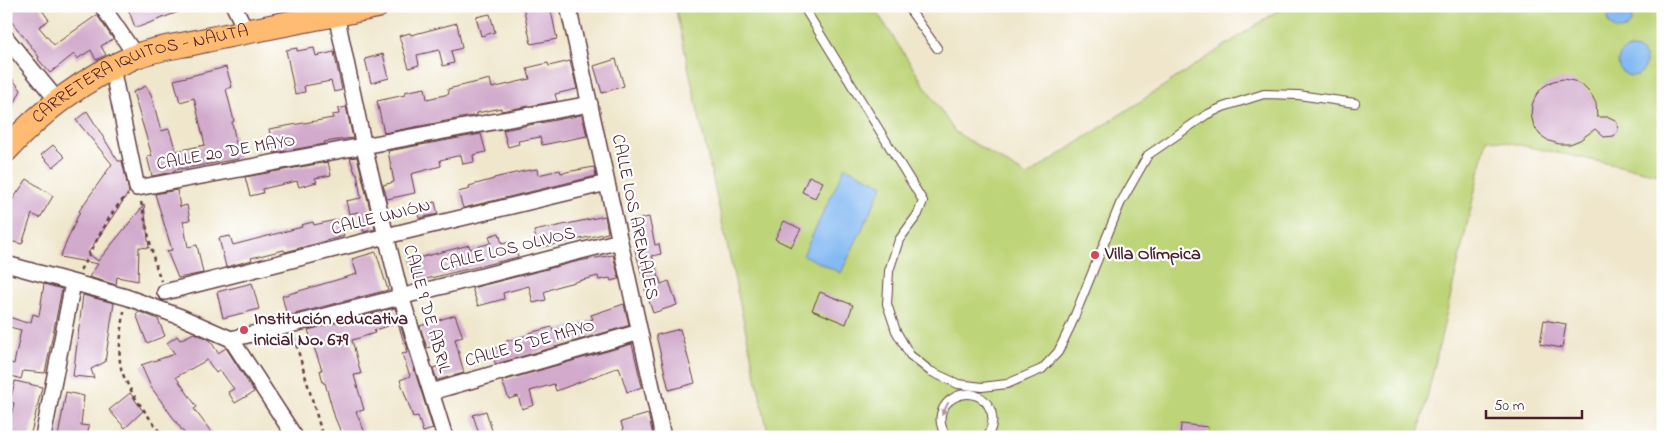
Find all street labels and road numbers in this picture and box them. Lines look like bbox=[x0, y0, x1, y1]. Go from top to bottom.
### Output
street label: CARRETERA IQUITOS - NAUTA bbox=[26, 19, 251, 131]
street label: CALLE 20 DE MAYO bbox=[155, 128, 297, 178]
street label: CALLE LOS ARENALES bbox=[604, 132, 664, 302]
street label: CALLE UNIÓN bbox=[329, 193, 433, 243]
street label: CALLE LOS OLIVOS bbox=[438, 221, 578, 279]
street label: CALLE 9 DE ABRIL bbox=[395, 242, 457, 376]
street label: CALLE 5 DE MAYO bbox=[462, 313, 598, 375]

